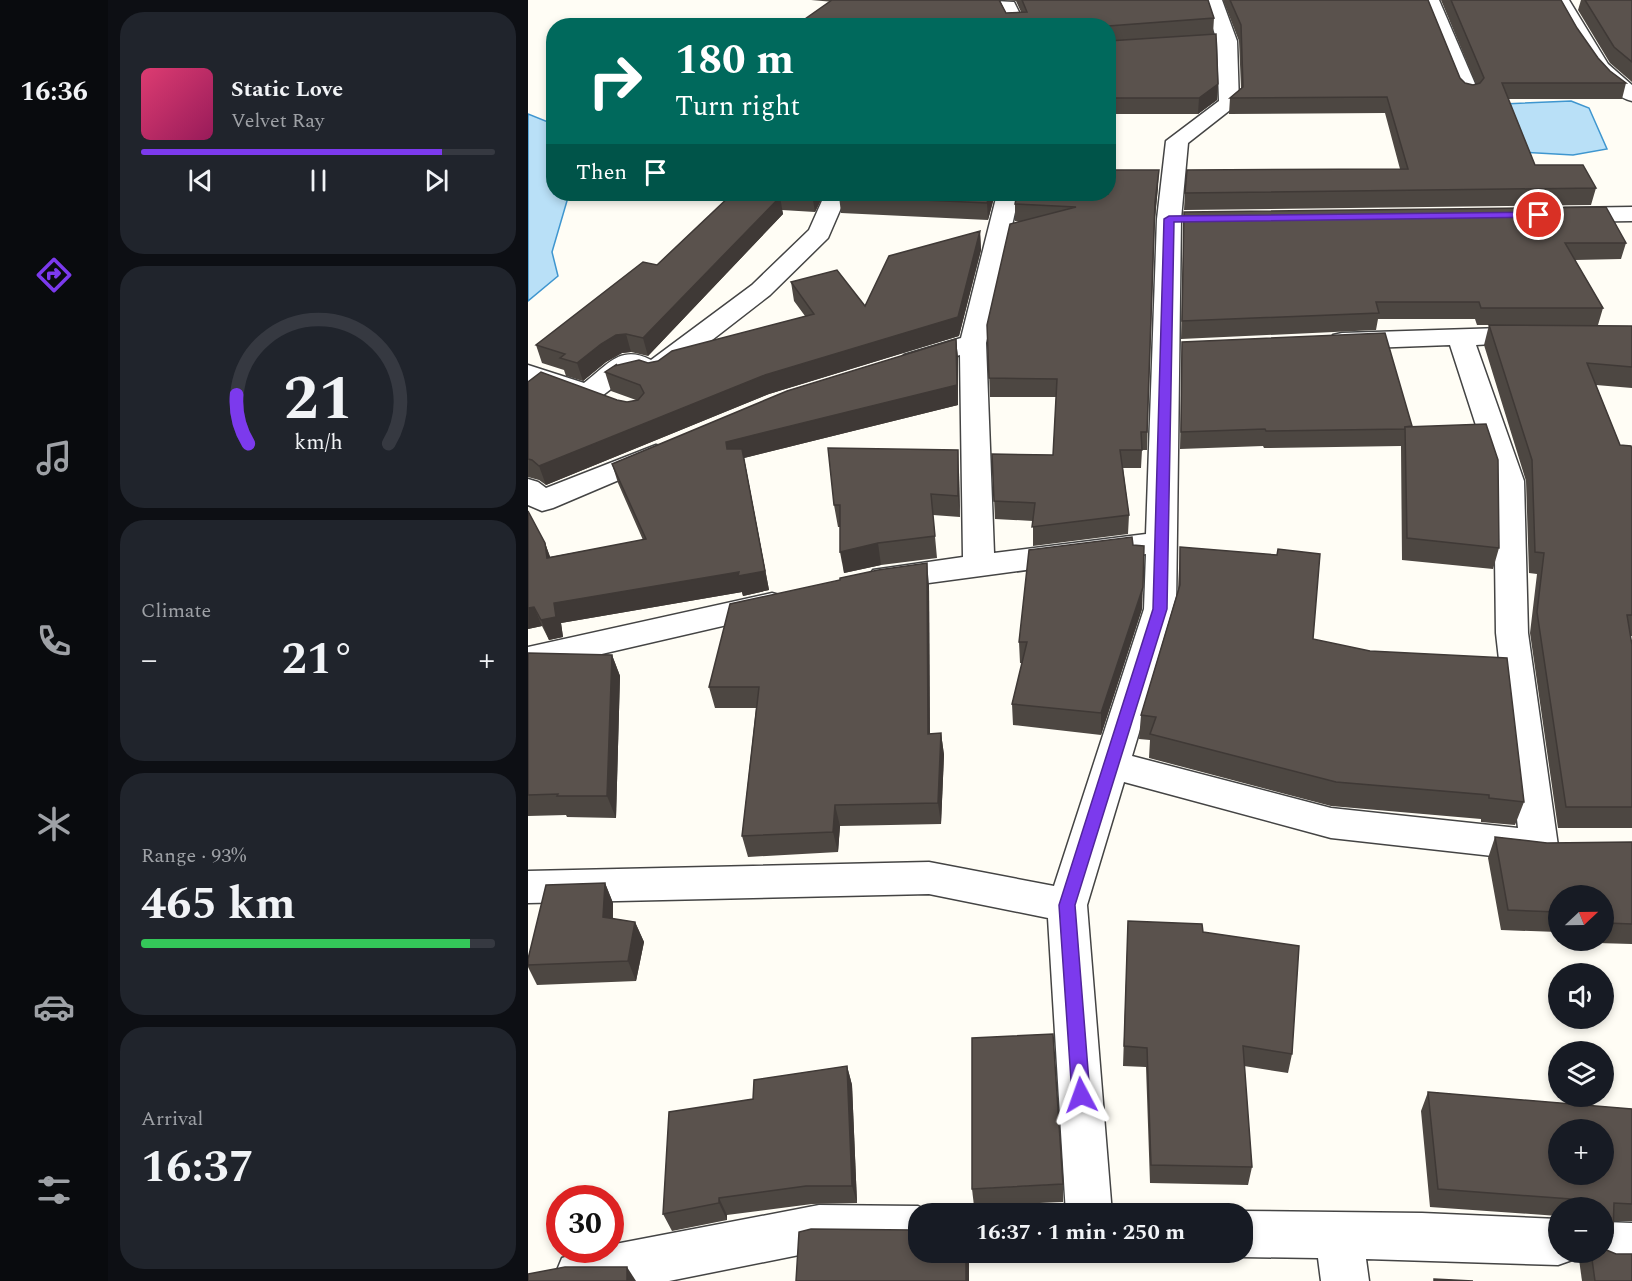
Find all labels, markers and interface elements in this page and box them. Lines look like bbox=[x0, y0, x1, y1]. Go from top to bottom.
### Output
text: 180 m bbox=[675, 29, 794, 92]
icon: right bbox=[576, 42, 654, 120]
text: 16:36 bbox=[20, 71, 88, 113]
text: Static Love bbox=[231, 73, 343, 106]
text: Turn right bbox=[675, 86, 800, 128]
text: Velvet Ray bbox=[231, 106, 324, 136]
text: Then bbox=[576, 156, 627, 189]
icon: arrive bbox=[639, 156, 672, 189]
icon: previous bbox=[184, 164, 217, 197]
icon: pause bbox=[302, 164, 335, 197]
icon: next bbox=[420, 164, 453, 197]
pin bbox=[1513, 189, 1564, 240]
icon: arrive bbox=[1522, 198, 1555, 231]
icon: directions bbox=[33, 254, 75, 296]
text: 21 bbox=[283, 352, 353, 447]
text: km/h bbox=[294, 426, 342, 459]
icon: music bbox=[33, 437, 75, 479]
text: Climate bbox=[141, 596, 211, 626]
icon: phone bbox=[33, 620, 75, 662]
text: 21° bbox=[282, 625, 355, 694]
text: − bbox=[141, 635, 158, 685]
text: + bbox=[479, 635, 495, 685]
icon: climate bbox=[33, 803, 75, 845]
text: Range · 93% bbox=[141, 841, 246, 871]
text: 465 km bbox=[141, 870, 296, 939]
north arrow bbox=[1548, 885, 1614, 951]
map controls bbox=[1548, 885, 1614, 1263]
button: sound bbox=[1548, 963, 1614, 1029]
icon: car bbox=[33, 986, 75, 1028]
button: layers bbox=[1548, 1041, 1614, 1107]
position arrow bbox=[1049, 1063, 1113, 1127]
text: Arrival bbox=[141, 1104, 203, 1134]
button: + bbox=[1548, 1119, 1614, 1185]
text: 16:37 bbox=[141, 1133, 254, 1202]
icon: filters bbox=[33, 1169, 75, 1211]
speed limit sign: 30 bbox=[546, 1185, 624, 1263]
button: − bbox=[1548, 1197, 1614, 1263]
text: 16:37 · 1 min · 250 m bbox=[976, 1216, 1185, 1249]

